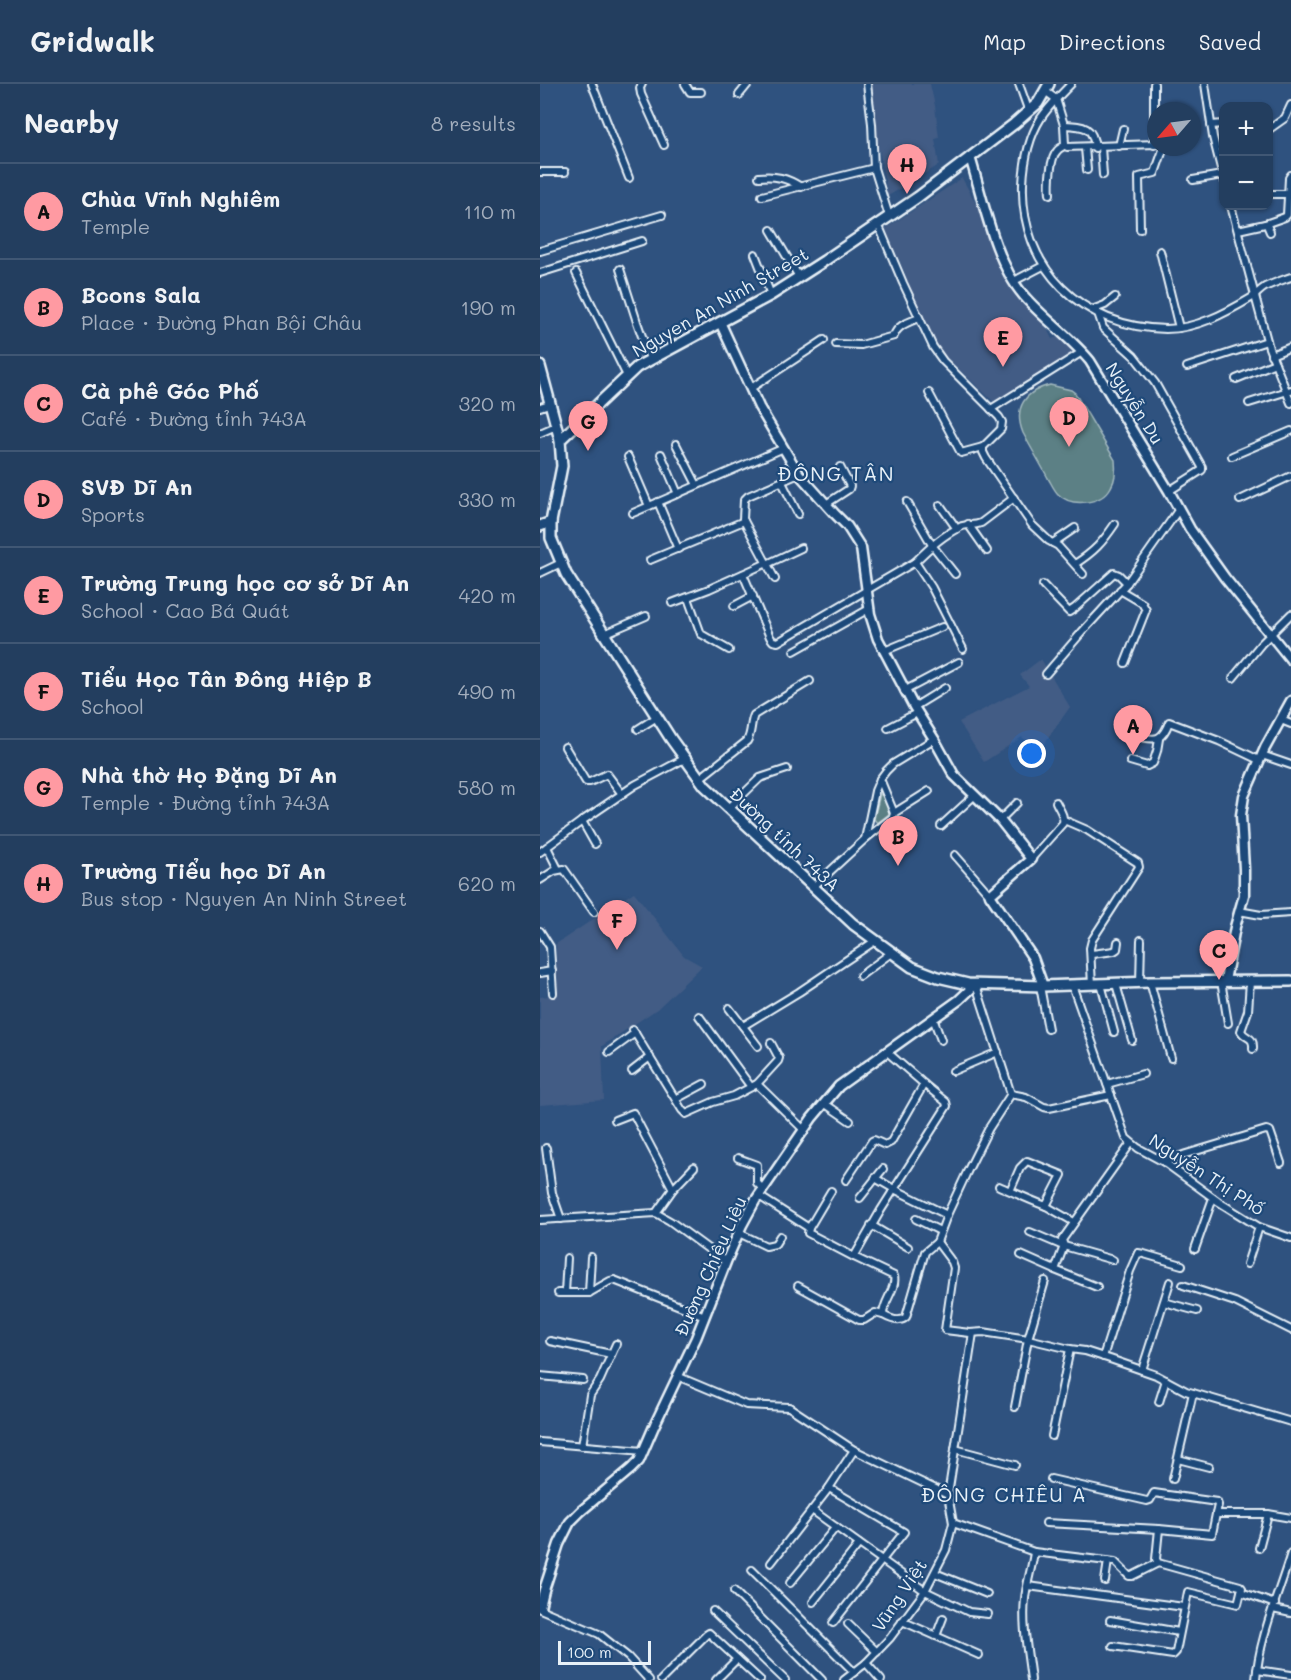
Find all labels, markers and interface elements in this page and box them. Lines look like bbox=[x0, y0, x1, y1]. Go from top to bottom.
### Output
text: Gridwalk bbox=[30, 23, 155, 59]
text: Map bbox=[983, 28, 1026, 55]
text: Directions bbox=[1059, 28, 1166, 55]
text: Saved bbox=[1199, 28, 1261, 55]
north arrow bbox=[1147, 102, 1201, 156]
map controls bbox=[1219, 102, 1273, 210]
button: + bbox=[1219, 102, 1273, 156]
text: Nearby bbox=[24, 106, 119, 140]
text: 8 results bbox=[431, 110, 516, 136]
pin: H bbox=[888, 144, 926, 194]
button: − bbox=[1219, 156, 1273, 210]
text: Chùa Vĩnh Nghiêm bbox=[81, 184, 280, 213]
text: A bbox=[37, 198, 50, 224]
text: 110 m bbox=[463, 198, 516, 224]
text: Temple bbox=[81, 213, 150, 239]
street label: Nguyen An Ninh Street bbox=[627, 242, 813, 362]
text: Bcons Sala bbox=[81, 280, 201, 309]
text: B bbox=[37, 294, 50, 320]
text: 190 m bbox=[461, 294, 516, 320]
text: Place · Đường Phan Bội Châu bbox=[81, 309, 362, 335]
pin: E bbox=[984, 318, 1022, 367]
street label: Nguyễn Du bbox=[1100, 358, 1170, 448]
text: Cà phê Góc Phố bbox=[81, 376, 259, 405]
text: C bbox=[36, 390, 51, 416]
text: 320 m bbox=[458, 390, 516, 416]
pin: D bbox=[1050, 398, 1088, 447]
pin: G bbox=[568, 402, 608, 451]
text: Café · Đường tỉnh 743A bbox=[81, 405, 307, 431]
district label: ĐÔNG TÂN bbox=[777, 460, 895, 486]
text: SVĐ Dĩ An bbox=[81, 472, 192, 501]
text: D bbox=[36, 486, 51, 512]
text: 330 m bbox=[458, 486, 516, 512]
text: Sports bbox=[81, 501, 145, 527]
text: Trường Trung học cơ sở Dĩ An bbox=[81, 568, 409, 597]
text: E bbox=[37, 582, 50, 608]
text: 420 m bbox=[458, 582, 516, 608]
text: School · Cao Bá Quát bbox=[81, 597, 290, 623]
text: Tiểu Học Tân Đông Hiệp B bbox=[81, 664, 372, 693]
text: F bbox=[37, 678, 50, 704]
text: 490 m bbox=[458, 678, 516, 704]
text: School bbox=[81, 693, 144, 719]
pin: A bbox=[1114, 706, 1152, 755]
your location bbox=[1017, 739, 1046, 768]
text: Nhà thờ Họ Đặng Dĩ An bbox=[81, 760, 337, 789]
text: G bbox=[36, 774, 51, 800]
text: 580 m bbox=[458, 774, 516, 800]
street label: Đường tỉnh 743A bbox=[725, 782, 845, 896]
text: Temple · Đường tỉnh 743A bbox=[81, 789, 330, 815]
pin: B bbox=[878, 816, 918, 866]
text: Trường Tiểu học Dĩ An bbox=[81, 856, 326, 885]
text: H bbox=[35, 870, 52, 896]
text: 620 m bbox=[458, 870, 516, 896]
text: Bus stop · Nguyen An Ninh Street bbox=[81, 885, 407, 911]
pin: F bbox=[598, 900, 637, 950]
pin: C bbox=[1200, 930, 1238, 980]
street label: Nguyễn Thị Phố bbox=[1145, 1128, 1270, 1220]
street label: Đường Chiêu Liêu bbox=[668, 1192, 752, 1340]
district label: ĐÔNG CHIÊU A bbox=[921, 1481, 1087, 1507]
street label: Vũng Việt bbox=[866, 1554, 932, 1636]
scale bar bbox=[558, 1638, 651, 1666]
text: 100 m bbox=[567, 1641, 612, 1662]

